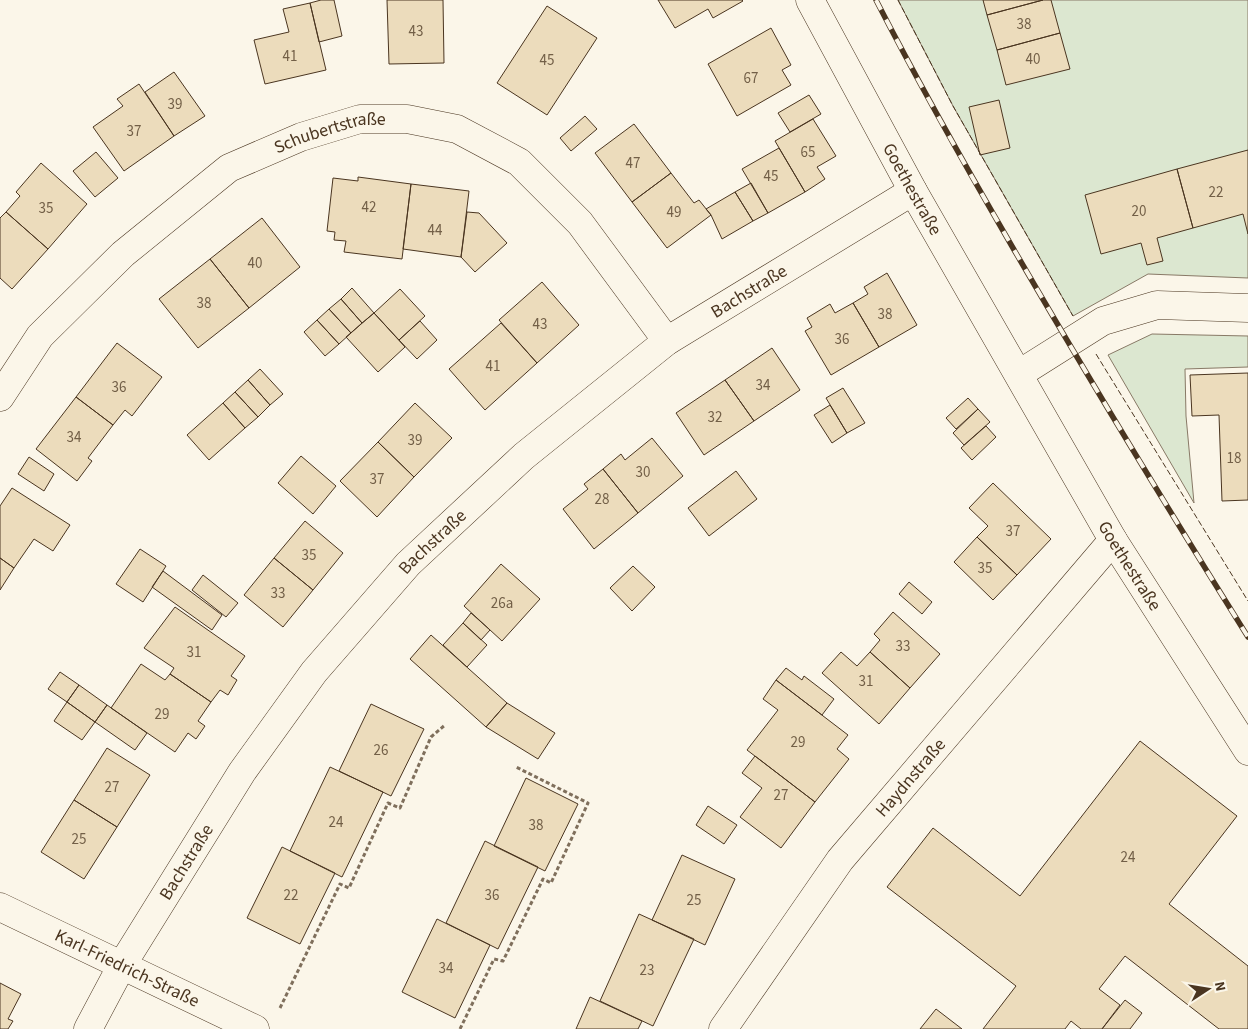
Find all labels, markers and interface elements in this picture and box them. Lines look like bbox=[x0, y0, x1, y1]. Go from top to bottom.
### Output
house number: 38 bbox=[1017, 14, 1031, 35]
house number: 43 bbox=[409, 21, 423, 42]
house number: 41 bbox=[283, 46, 297, 67]
house number: 40 bbox=[1026, 49, 1040, 70]
house number: 45 bbox=[540, 50, 554, 71]
house number: 67 bbox=[744, 68, 758, 89]
house number: 39 bbox=[168, 94, 182, 115]
street label: Schubertstraße bbox=[270, 107, 386, 160]
house number: 37 bbox=[127, 121, 141, 142]
street label: Goethestraße bbox=[877, 138, 948, 240]
house number: 65 bbox=[801, 142, 815, 163]
house number: 47 bbox=[626, 153, 640, 174]
house number: 45 bbox=[764, 166, 778, 187]
house number: 22 bbox=[1209, 182, 1223, 203]
house number: 42 bbox=[362, 197, 376, 218]
house number: 35 bbox=[39, 198, 53, 219]
house number: 20 bbox=[1132, 201, 1146, 222]
house number: 49 bbox=[667, 202, 681, 223]
house number: 44 bbox=[428, 220, 443, 241]
house number: 40 bbox=[248, 253, 262, 274]
street label: Bachstraße bbox=[706, 258, 792, 324]
house number: 38 bbox=[197, 293, 211, 314]
house number: 38 bbox=[878, 304, 892, 325]
house number: 43 bbox=[533, 314, 547, 335]
house number: 36 bbox=[835, 329, 849, 350]
house number: 41 bbox=[486, 356, 500, 377]
house number: 34 bbox=[756, 375, 771, 396]
house number: 36 bbox=[112, 377, 126, 398]
house number: 32 bbox=[708, 407, 722, 428]
house number: 34 bbox=[67, 427, 82, 448]
house number: 39 bbox=[408, 430, 422, 451]
house number: 18 bbox=[1227, 448, 1241, 469]
house number: 30 bbox=[636, 462, 650, 483]
house number: 37 bbox=[370, 469, 384, 490]
house number: 28 bbox=[595, 489, 609, 510]
street label: Bachstraße bbox=[392, 503, 472, 580]
street label: Goethestraße bbox=[1092, 516, 1168, 616]
house number: 37 bbox=[1006, 521, 1020, 542]
house number: 35 bbox=[302, 545, 316, 566]
house number: 35 bbox=[978, 558, 992, 579]
house number: 33 bbox=[271, 583, 285, 604]
house number: 26a bbox=[491, 593, 513, 614]
house number: 33 bbox=[896, 636, 910, 657]
house number: 31 bbox=[187, 642, 201, 663]
house number: 31 bbox=[859, 671, 873, 692]
house number: 29 bbox=[155, 704, 169, 725]
house number: 29 bbox=[791, 732, 805, 753]
street label: Haydnstraße bbox=[870, 733, 951, 822]
house number: 26 bbox=[374, 740, 388, 761]
house number: 27 bbox=[105, 777, 119, 798]
house number: 27 bbox=[774, 785, 788, 806]
house number: 24 bbox=[329, 812, 344, 833]
house number: 38 bbox=[529, 815, 543, 836]
street label: Bachstraße bbox=[153, 819, 219, 905]
house number: 25 bbox=[72, 829, 86, 850]
house number: 24 bbox=[1121, 847, 1136, 868]
house number: 22 bbox=[284, 885, 298, 906]
house number: 36 bbox=[485, 885, 499, 906]
house number: 25 bbox=[687, 890, 701, 911]
street label: Karl-Friedrich-Straße bbox=[51, 923, 204, 1013]
house number: 34 bbox=[439, 958, 454, 979]
house number: 23 bbox=[640, 960, 654, 981]
north arrow bbox=[1183, 964, 1233, 1014]
text: N bbox=[1209, 980, 1230, 993]

